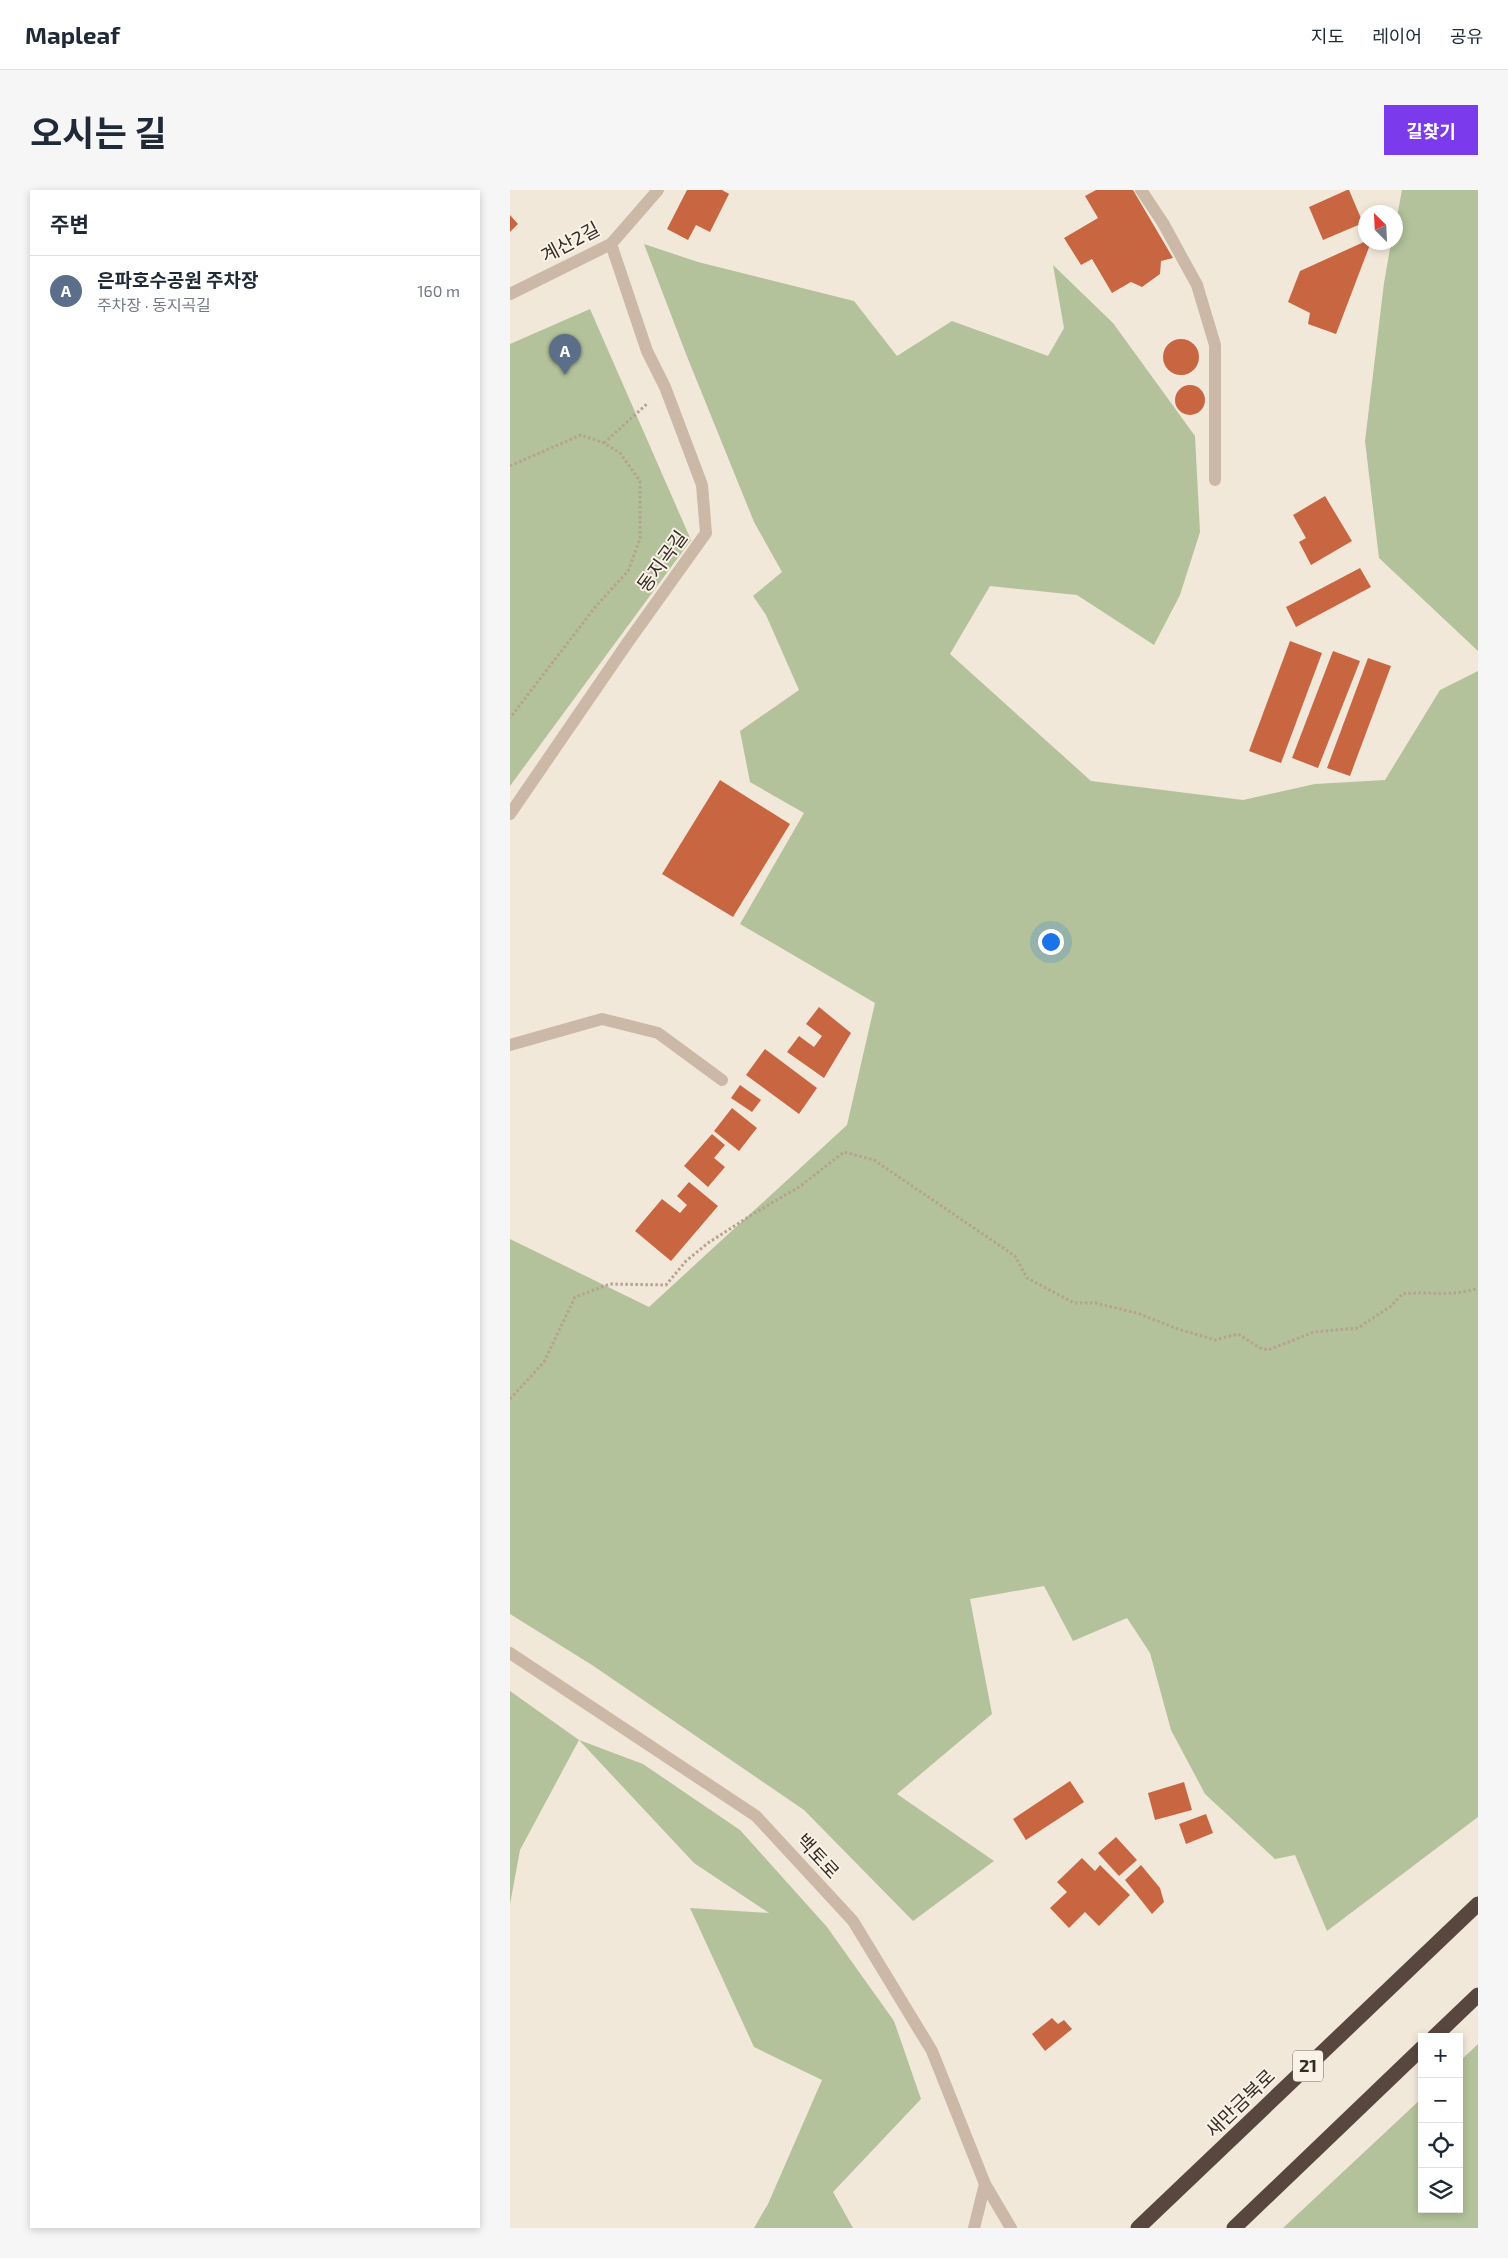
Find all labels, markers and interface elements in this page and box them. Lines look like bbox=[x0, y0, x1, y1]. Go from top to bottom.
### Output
text: Mapleaf bbox=[25, 20, 120, 49]
text: 지도 bbox=[1311, 25, 1344, 47]
text: 레이어 bbox=[1372, 25, 1422, 47]
text: 공유 bbox=[1450, 25, 1483, 47]
button: 길찾기 bbox=[1384, 105, 1478, 155]
text: 오시는 길 bbox=[30, 111, 166, 153]
north arrow bbox=[1358, 205, 1403, 250]
text: 주변 bbox=[50, 211, 89, 236]
street label: 계산2길 bbox=[536, 217, 603, 267]
text: 은파호수공원 주차장 bbox=[97, 268, 258, 291]
text: A bbox=[61, 281, 71, 300]
text: 160 m bbox=[417, 281, 460, 300]
text: 주차장 · 동지곡길 bbox=[97, 295, 211, 314]
pin: A bbox=[549, 334, 581, 375]
street label: 동지곡길 bbox=[632, 526, 691, 596]
your location bbox=[1038, 929, 1064, 955]
street label: 백토로 bbox=[792, 1829, 845, 1883]
map controls bbox=[1418, 2033, 1463, 2213]
button: + bbox=[1418, 2033, 1463, 2078]
road number: 21 bbox=[1293, 2050, 1323, 2082]
street label: 새만금북로 bbox=[1200, 2064, 1279, 2141]
button: − bbox=[1418, 2078, 1463, 2123]
button: locate bbox=[1418, 2123, 1463, 2168]
button: layers bbox=[1418, 2168, 1463, 2213]

